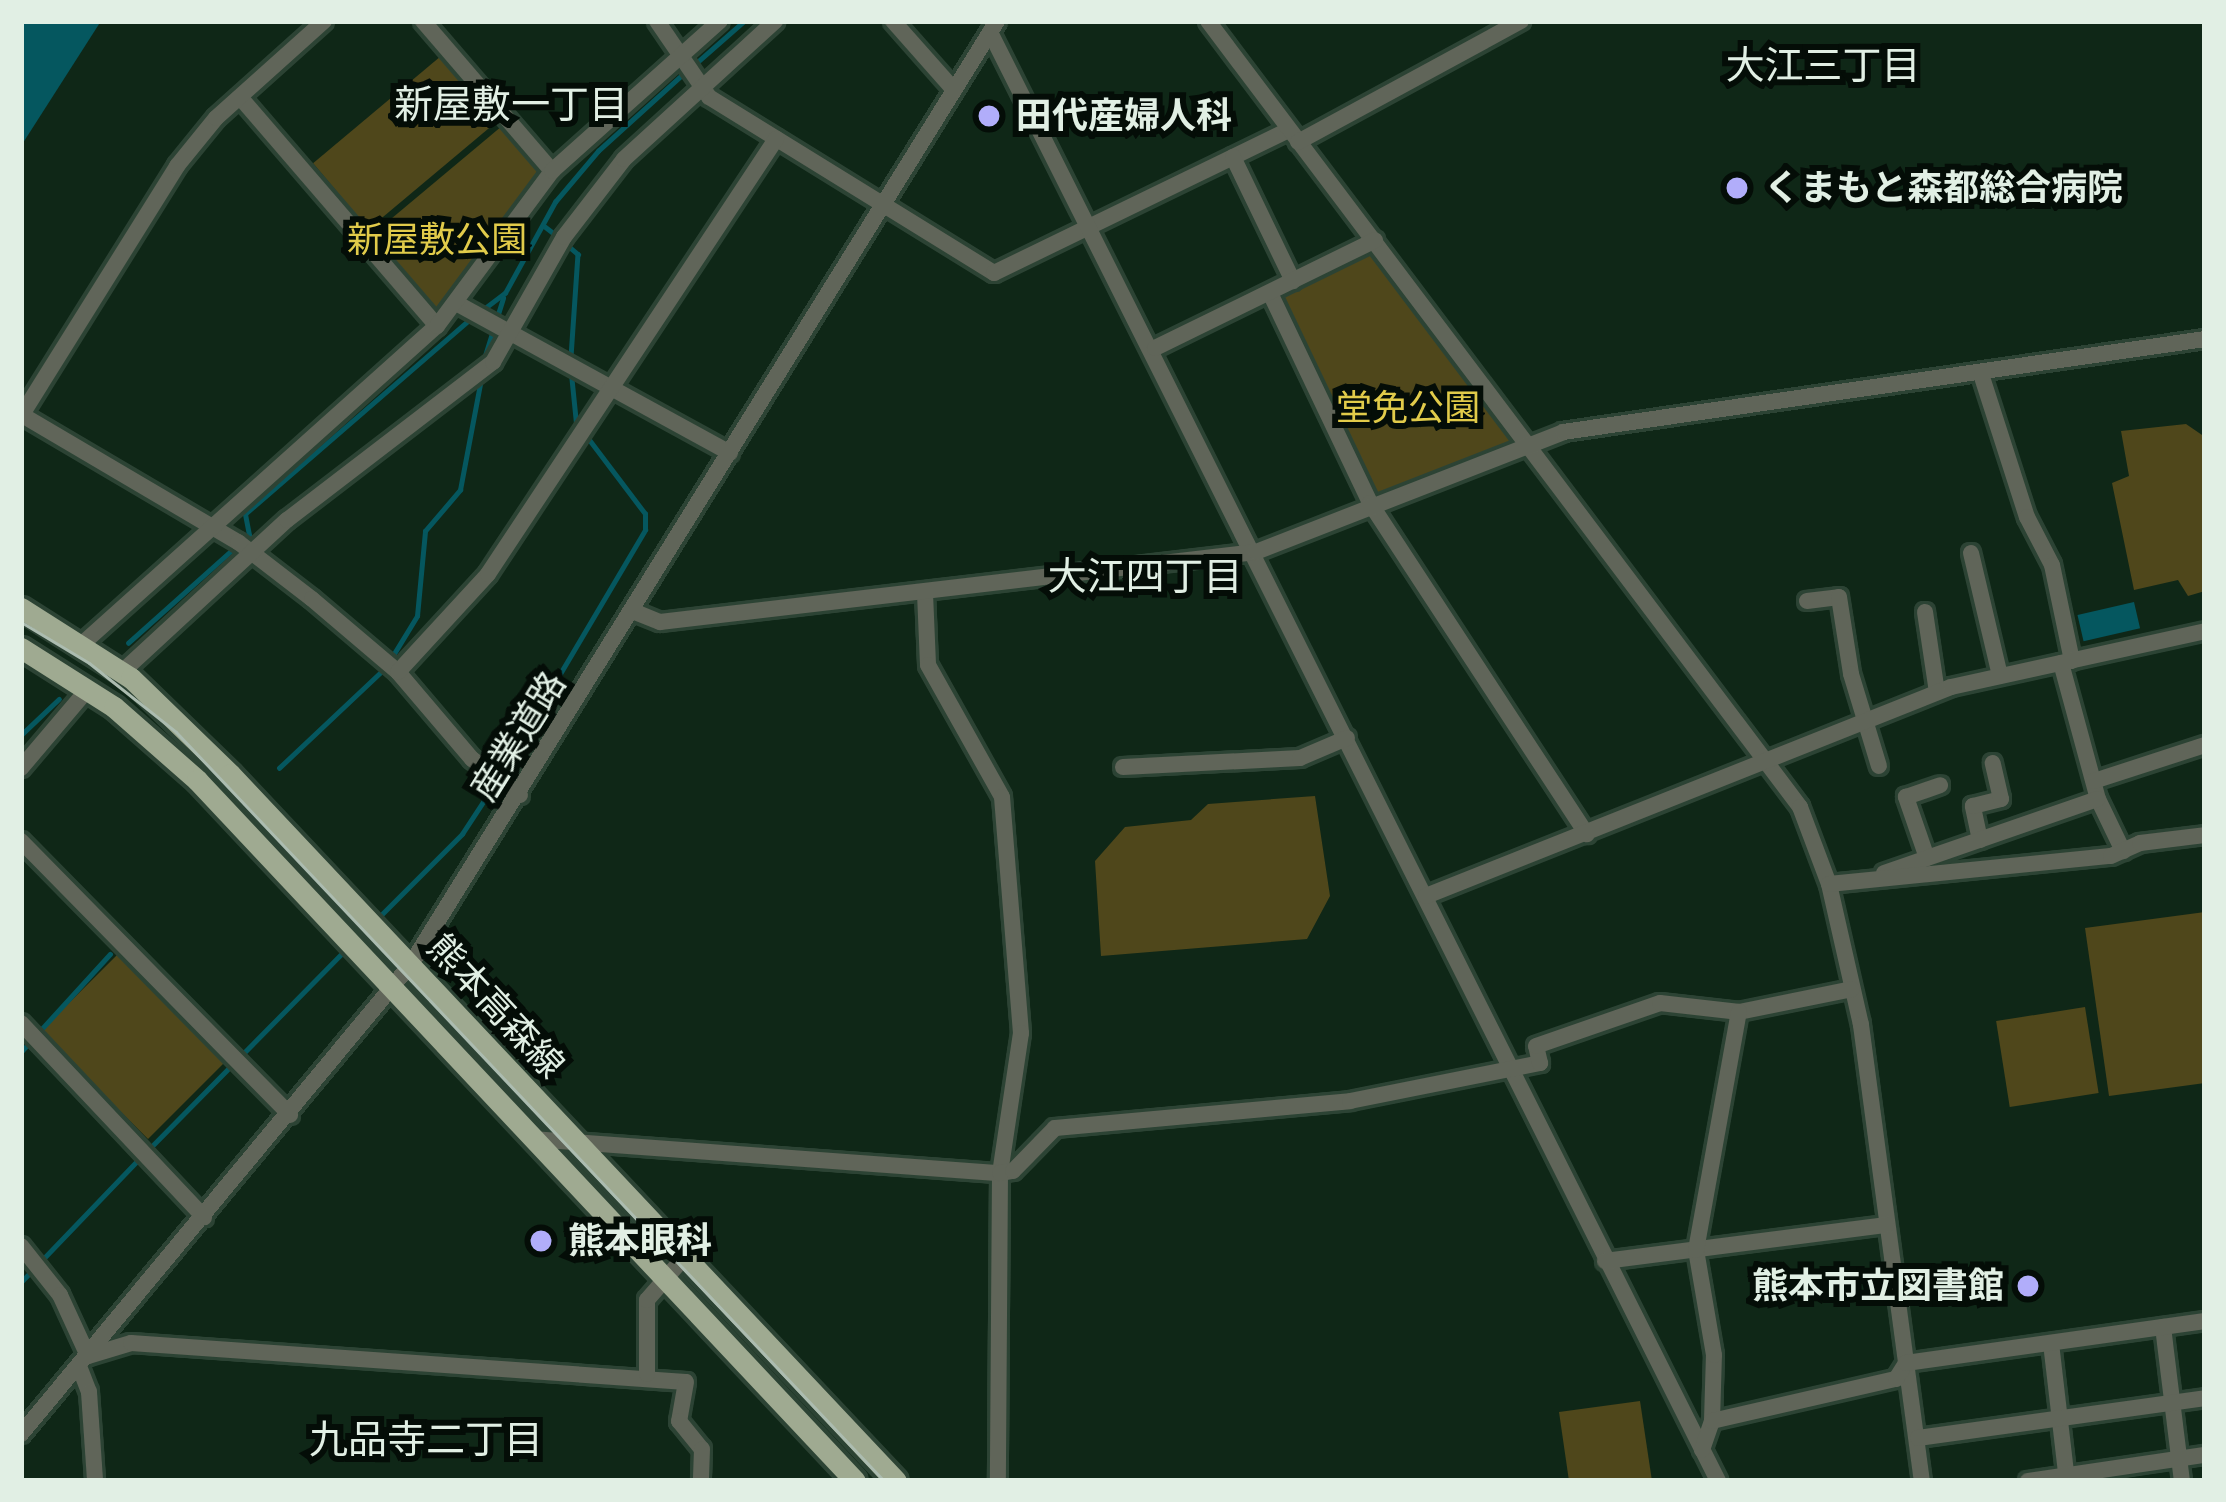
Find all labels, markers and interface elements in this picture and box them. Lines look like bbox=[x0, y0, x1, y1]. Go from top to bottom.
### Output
district label: 大江三丁目 bbox=[1726, 42, 1920, 88]
district label: 新屋敷一丁目 bbox=[394, 81, 628, 127]
place label: 田代産婦人科 bbox=[1016, 94, 1232, 138]
marker: 田代産婦人科 bbox=[973, 100, 1005, 132]
place label: くまもと森都総合病院 bbox=[1764, 166, 2124, 210]
marker: くまもと森都総合病院 bbox=[1721, 172, 1753, 204]
park label: 新屋敷公園 bbox=[347, 218, 527, 262]
park label: 堂免公園 bbox=[1336, 386, 1480, 430]
district label: 大江四丁目 bbox=[1048, 553, 1242, 599]
street label: 産業道路 bbox=[462, 663, 574, 809]
street label: 熊本高森線 bbox=[419, 925, 573, 1087]
place label: 熊本眼科 bbox=[568, 1219, 712, 1263]
marker: 熊本眼科 bbox=[525, 1225, 557, 1257]
place label: 熊本市立図書館 bbox=[1752, 1264, 2004, 1308]
marker: 熊本市立図書館 bbox=[2015, 1273, 2041, 1299]
district label: 九品寺二丁目 bbox=[309, 1416, 543, 1462]

